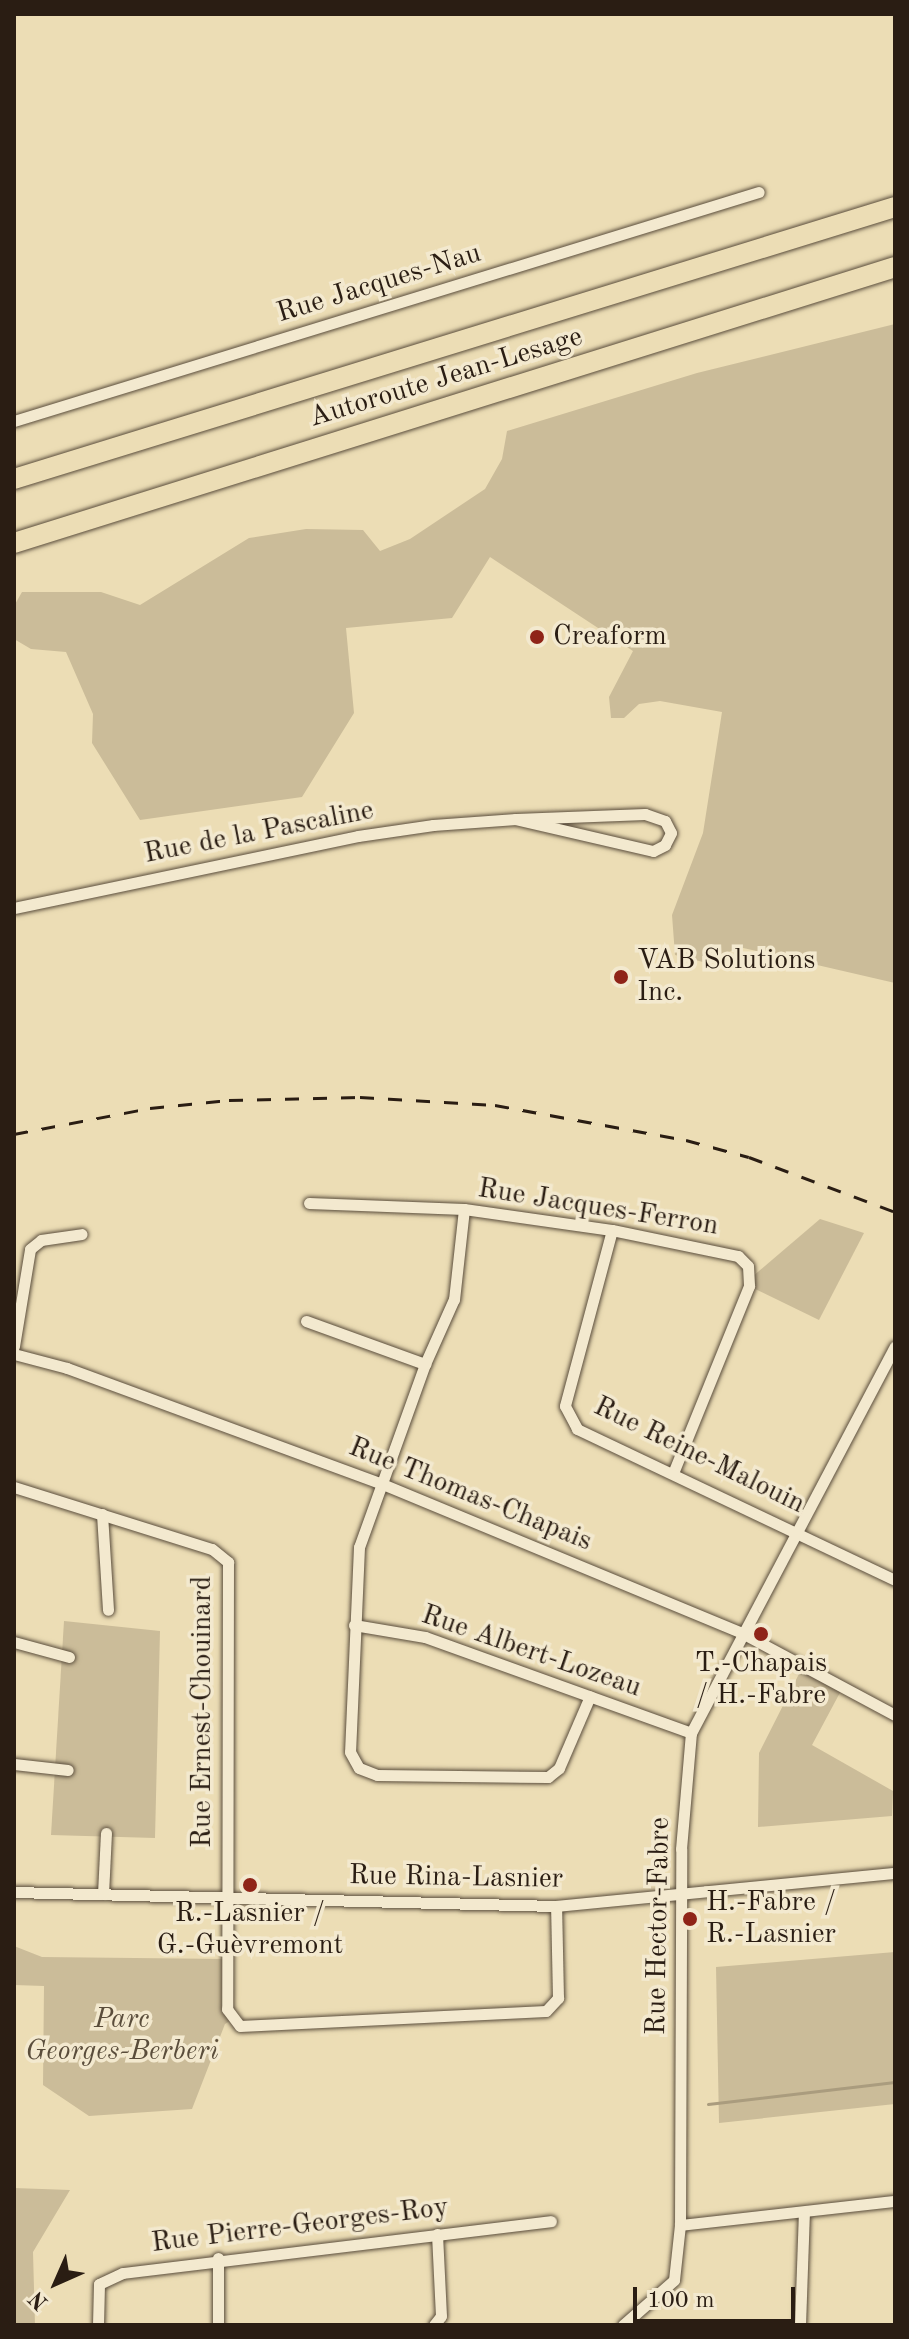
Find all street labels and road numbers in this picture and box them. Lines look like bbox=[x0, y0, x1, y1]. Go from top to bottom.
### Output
street label: Rue Jacques-Nau bbox=[273, 237, 485, 331]
street label: Autoroute Jean-Lesage bbox=[305, 320, 587, 436]
street label: Rue de la Pascaline bbox=[141, 794, 377, 872]
street label: Rue Jacques-Ferron bbox=[475, 1172, 721, 1244]
street label: Rue Reine-Malouin bbox=[588, 1390, 810, 1522]
street label: Rue Thomas-Chapais bbox=[344, 1431, 596, 1559]
street label: Rue Ernest-Chouinard bbox=[186, 1576, 220, 1848]
street label: Rue Albert-Lozeau bbox=[417, 1599, 645, 1705]
street label: Rue Hector-Fabre bbox=[640, 1817, 678, 2035]
street label: Rue Rina-Lasnier bbox=[349, 1859, 563, 1897]
street label: Rue Pierre-Georges-Roy bbox=[150, 2191, 450, 2261]

